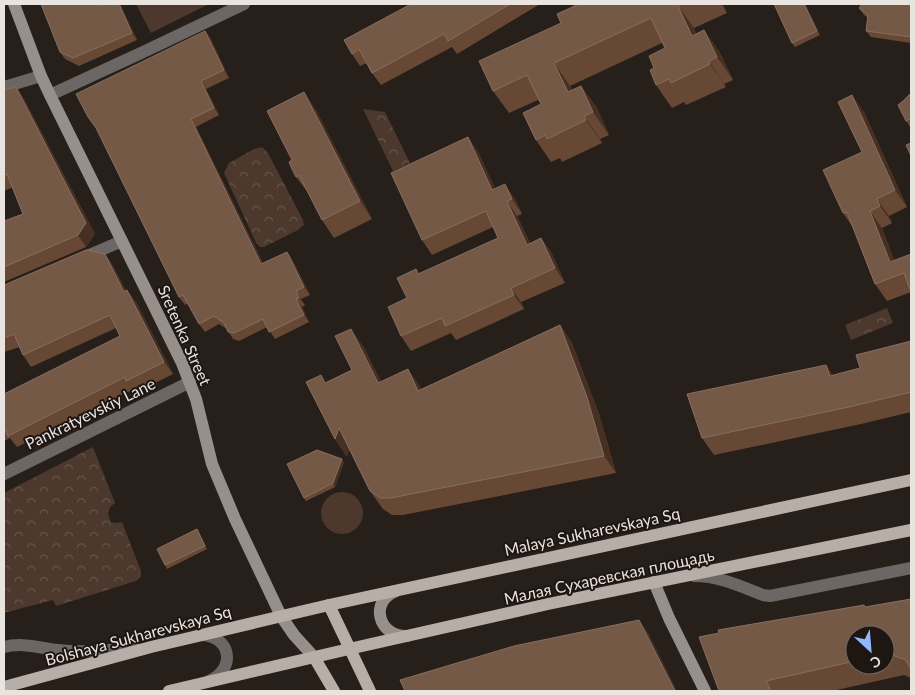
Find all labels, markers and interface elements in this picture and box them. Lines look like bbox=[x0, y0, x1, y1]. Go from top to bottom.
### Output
street label: Sretenka Street bbox=[154, 282, 216, 388]
street label: Pankratyevskiy Lane bbox=[22, 373, 158, 453]
street label: Malaya Sukharevskaya Sq bbox=[502, 503, 682, 559]
street label: Малая Сухаревская площадь bbox=[502, 544, 716, 608]
street label: Bolshaya Sukharevskaya Sq bbox=[43, 601, 233, 669]
north arrow bbox=[845, 625, 895, 675]
text: С bbox=[867, 652, 884, 672]

